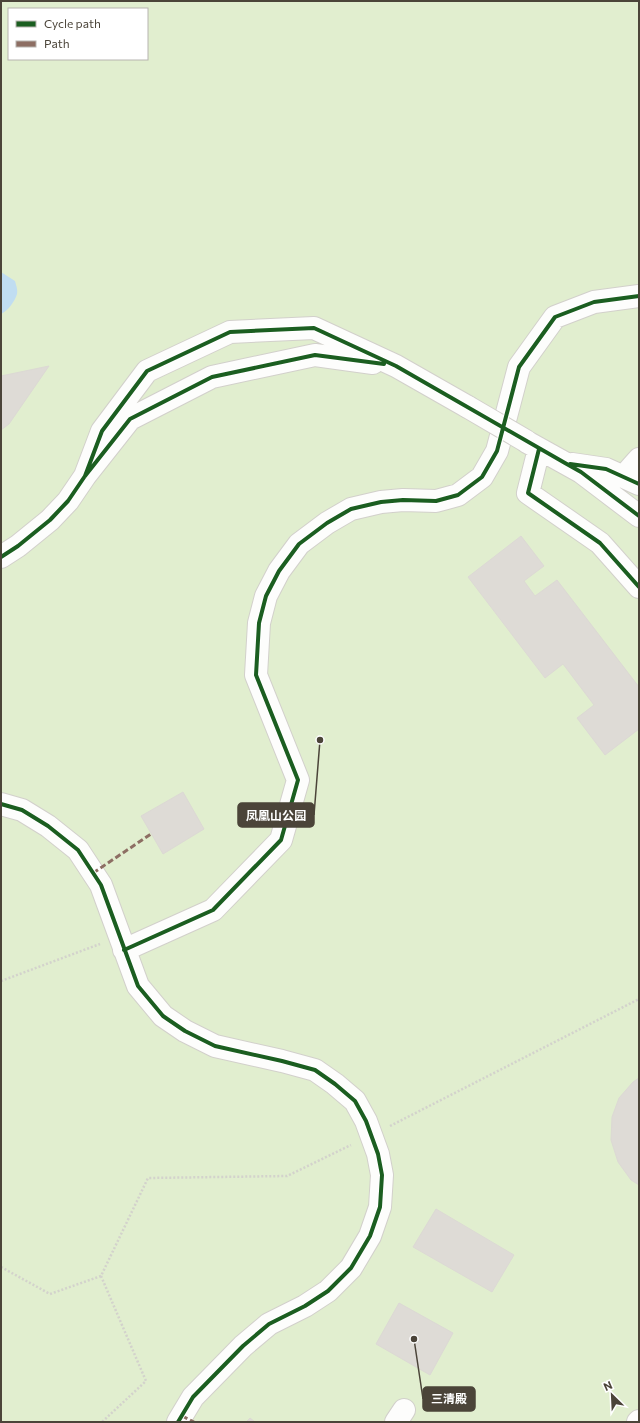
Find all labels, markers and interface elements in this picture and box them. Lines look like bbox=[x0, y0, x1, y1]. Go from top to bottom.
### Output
legend bbox=[8, 8, 148, 60]
text: Cycle path bbox=[44, 16, 101, 30]
text: Path bbox=[44, 36, 70, 50]
callout: 凤凰山公园 bbox=[238, 803, 314, 827]
text: 凤凰山公园 bbox=[246, 808, 306, 822]
north arrow bbox=[592, 1375, 632, 1415]
text: N bbox=[601, 1378, 614, 1393]
callout: 三清殿 bbox=[423, 1387, 475, 1411]
text: 三清殿 bbox=[431, 1391, 467, 1405]

